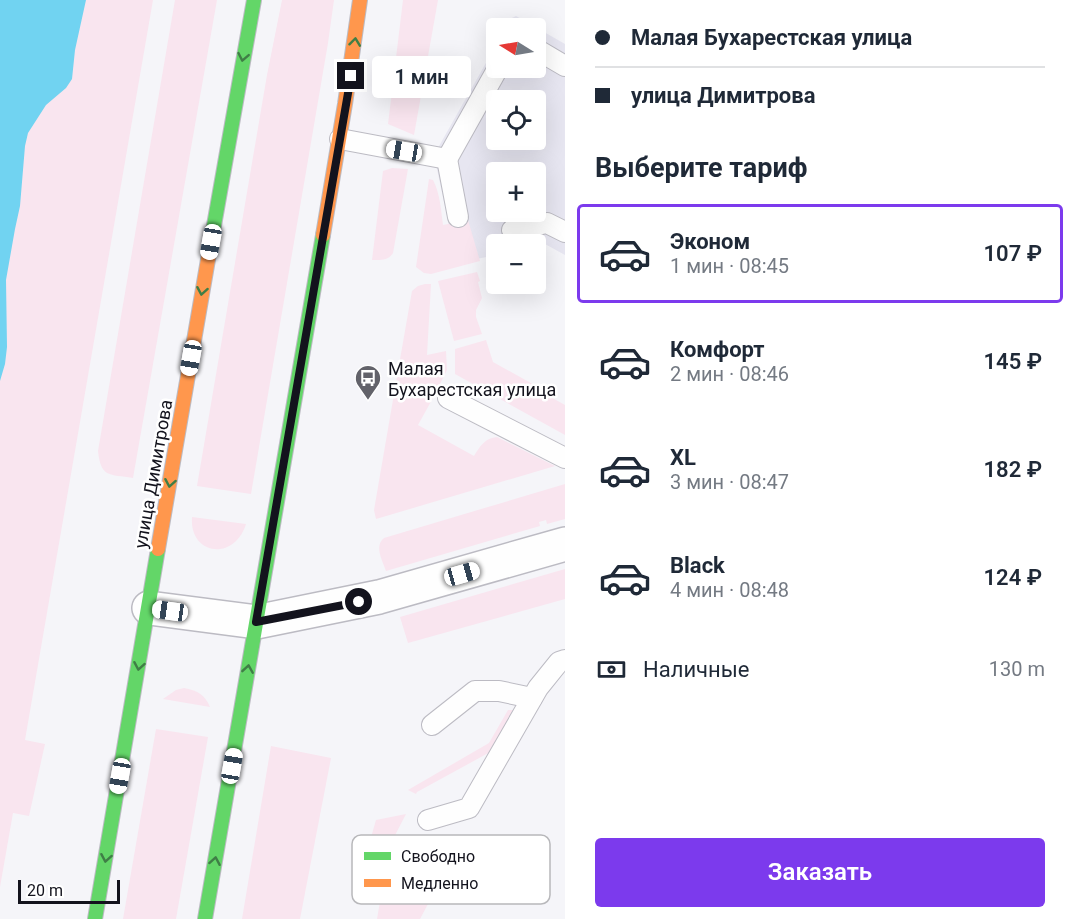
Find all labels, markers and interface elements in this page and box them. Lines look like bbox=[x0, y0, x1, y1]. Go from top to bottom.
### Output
north arrow bbox=[486, 18, 546, 78]
map controls bbox=[486, 18, 546, 294]
text: Малая Бухарестская улица bbox=[631, 25, 912, 50]
one-way arrow bbox=[348, 38, 361, 47]
one-way arrow bbox=[237, 52, 250, 62]
callout: 1 мин bbox=[372, 55, 471, 97]
route end bbox=[337, 62, 364, 89]
text: 1 мин bbox=[394, 65, 449, 89]
text: улица Димитрова bbox=[631, 83, 815, 108]
button: locate bbox=[486, 90, 546, 150]
car bbox=[385, 139, 423, 163]
text: Выберите тариф bbox=[595, 152, 807, 184]
button: + bbox=[486, 162, 546, 222]
car bbox=[199, 223, 223, 261]
icon: car bbox=[598, 227, 652, 281]
text: Эконом bbox=[670, 229, 750, 254]
button: − bbox=[486, 234, 546, 294]
text: 107 ₽ bbox=[984, 241, 1042, 266]
text: 1 мин · 08:45 bbox=[670, 254, 789, 278]
one-way arrow bbox=[197, 286, 209, 296]
icon: car bbox=[598, 335, 652, 389]
text: Комфорт bbox=[670, 337, 765, 362]
car bbox=[179, 339, 203, 377]
text: 145 ₽ bbox=[984, 349, 1042, 374]
place label: Малая Бухарестская улица bbox=[388, 358, 556, 400]
text: 2 мин · 08:46 bbox=[670, 362, 789, 386]
bus stop icon: Малая Бухарестская улица bbox=[353, 363, 383, 401]
street label: улица Димитрова bbox=[130, 398, 176, 550]
icon: car bbox=[598, 443, 652, 497]
text: XL bbox=[670, 445, 696, 470]
text: 182 ₽ bbox=[984, 457, 1042, 482]
text: 3 мин · 08:47 bbox=[670, 470, 789, 494]
one-way arrow bbox=[164, 479, 176, 488]
icon: car bbox=[598, 551, 652, 605]
text: Black bbox=[670, 553, 725, 578]
car bbox=[442, 560, 482, 588]
text: 124 ₽ bbox=[984, 565, 1042, 590]
text: 4 мин · 08:48 bbox=[670, 578, 789, 602]
route start bbox=[345, 588, 372, 615]
car bbox=[151, 600, 189, 622]
icon: cash bbox=[595, 653, 628, 686]
text: Наличные bbox=[643, 657, 749, 682]
text: 130 m bbox=[989, 657, 1045, 681]
one-way arrow bbox=[133, 661, 145, 670]
one-way arrow bbox=[241, 665, 254, 675]
car bbox=[220, 747, 244, 785]
car bbox=[108, 757, 132, 795]
legend bbox=[352, 835, 550, 904]
button: Заказать bbox=[595, 838, 1045, 907]
text: Свободно bbox=[401, 847, 475, 866]
one-way arrow bbox=[100, 853, 112, 862]
one-way arrow bbox=[208, 857, 221, 867]
text: Медленно bbox=[401, 874, 478, 893]
scale bar bbox=[18, 877, 120, 904]
text: 20 m bbox=[27, 881, 63, 900]

